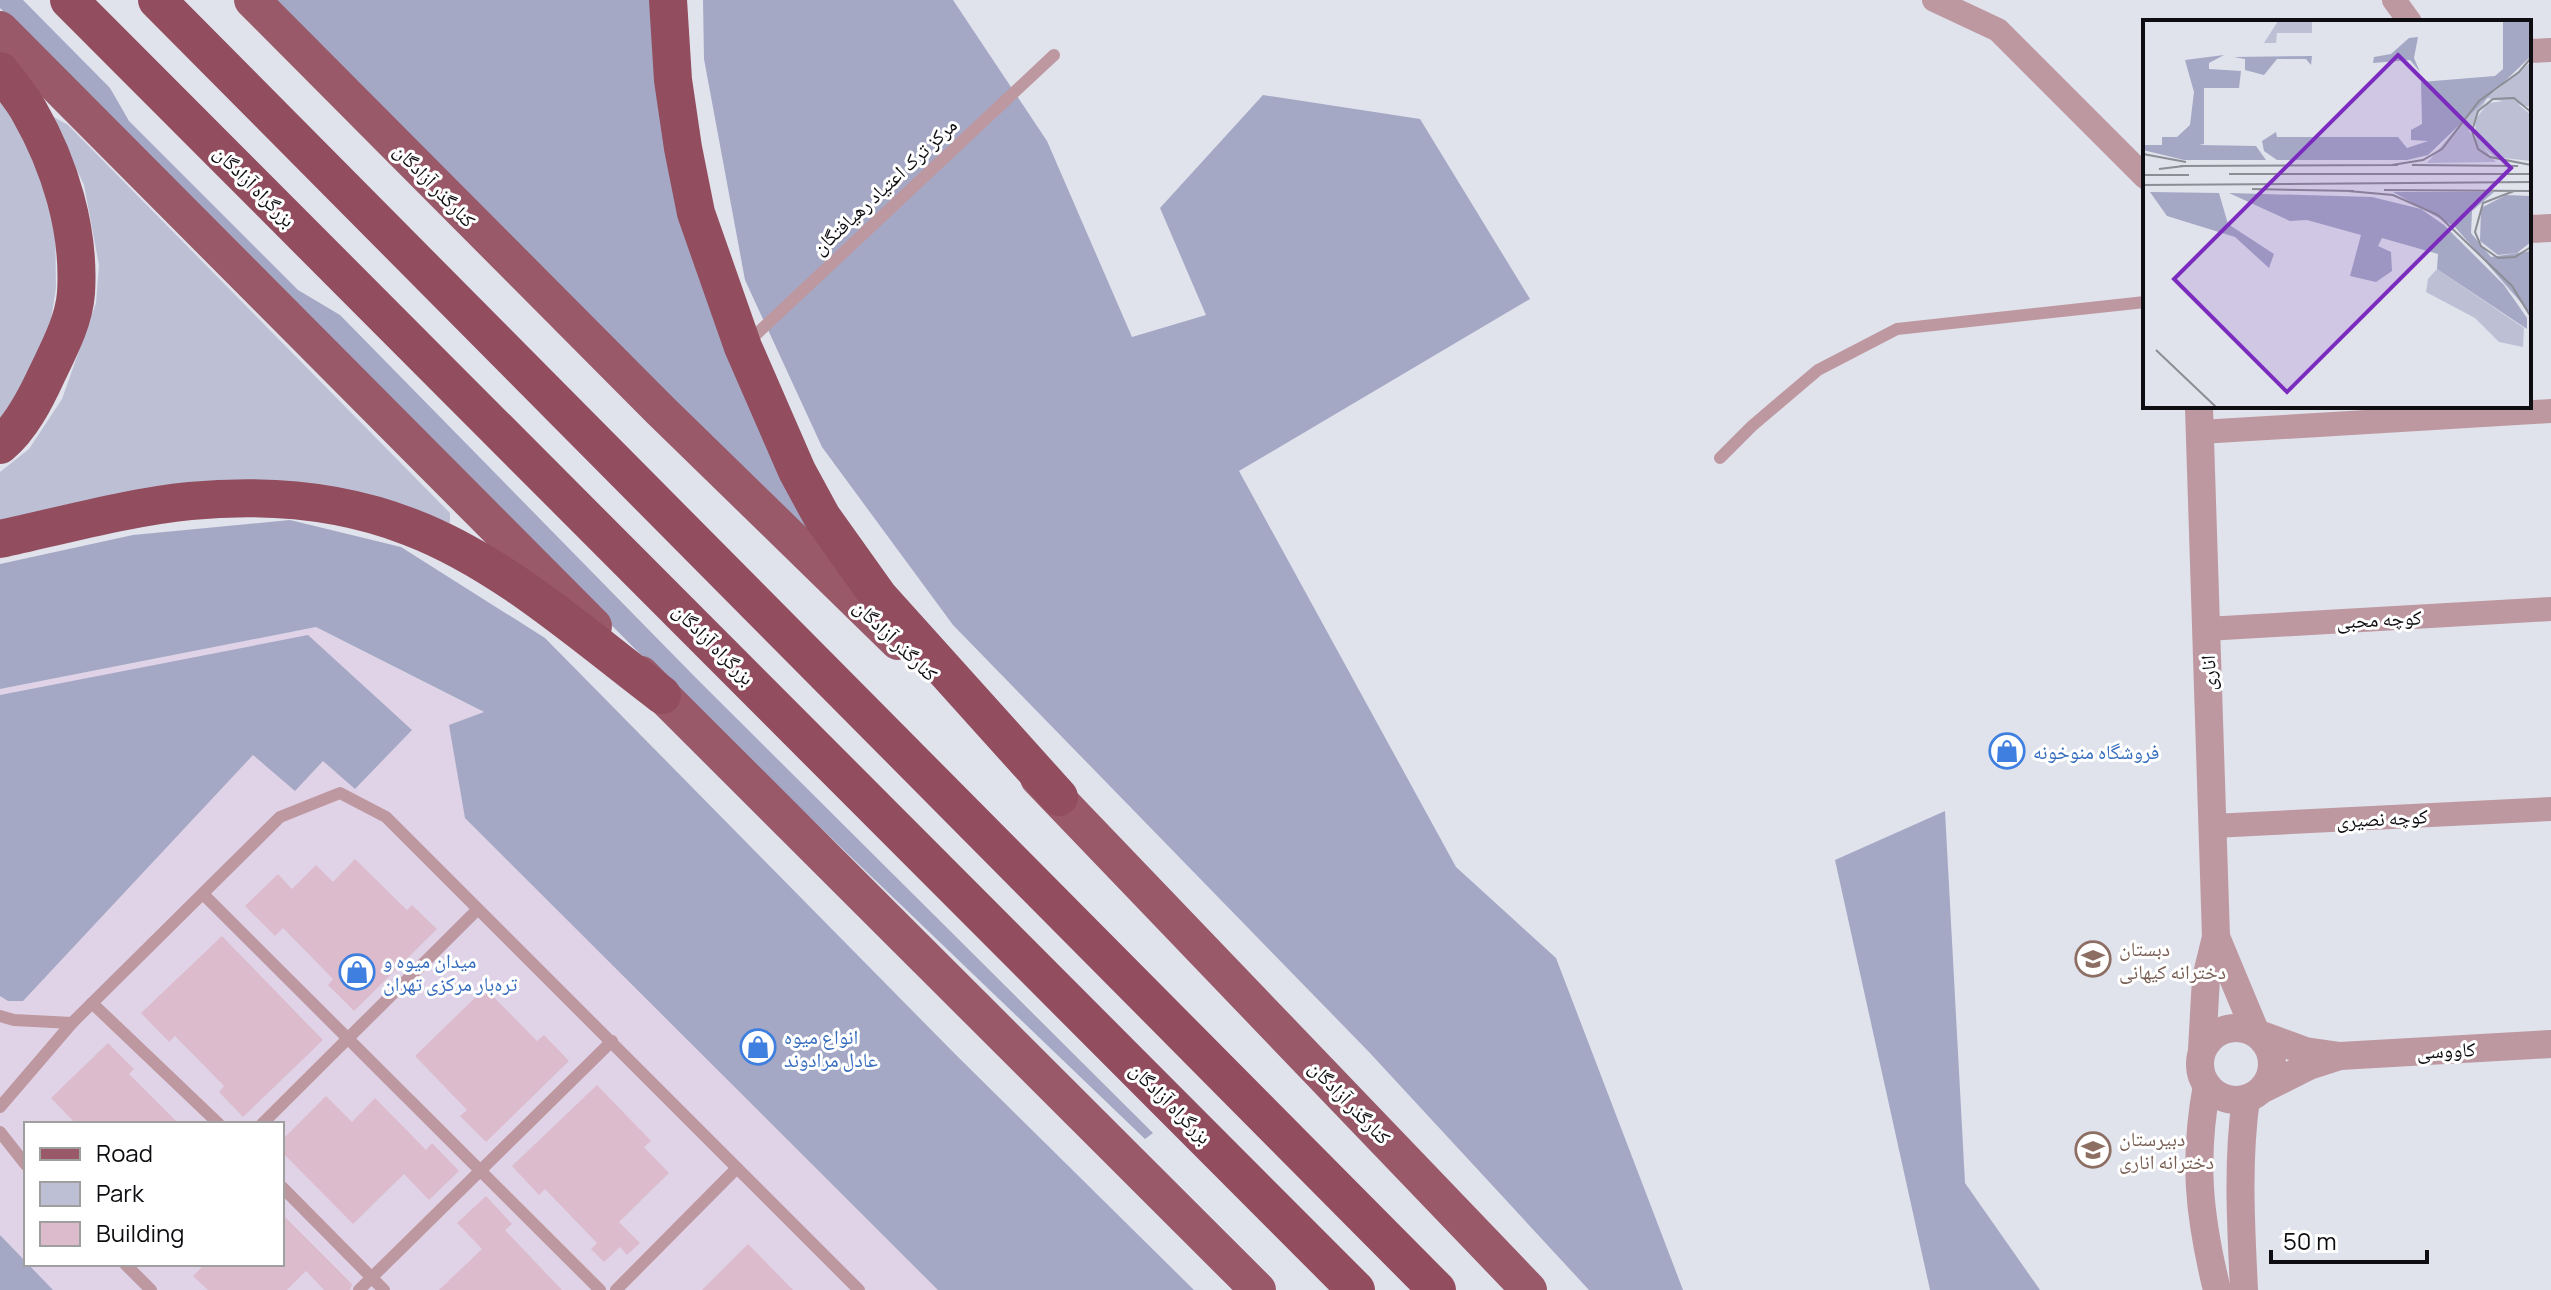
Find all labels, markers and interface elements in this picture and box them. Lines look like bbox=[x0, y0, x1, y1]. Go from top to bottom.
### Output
inset map bbox=[2143, 20, 2531, 408]
street label: مرکز ترک اعتیاد رهیافتگان bbox=[806, 112, 962, 260]
street label: کنارگذر آزادگان bbox=[388, 137, 482, 233]
street label: بزرگراه آزادگان bbox=[208, 139, 302, 233]
street label: کنارگذر آزادگان bbox=[848, 593, 944, 687]
street label: بزرگراه آزادگان bbox=[667, 597, 761, 691]
street label: کوچه محبی bbox=[2336, 603, 2422, 635]
street label: اناری bbox=[2194, 655, 2222, 691]
shop icon: فروشگاه منوخونه bbox=[1988, 732, 2026, 770]
place label: فروشگاه منوخونه bbox=[2033, 738, 2159, 765]
street label: کوچه نصیری bbox=[2335, 802, 2429, 834]
place label: دبستان دخترانه کیهانی bbox=[2119, 935, 2226, 985]
school or university icon: دبستان دخترانه کیهانی bbox=[2074, 940, 2112, 978]
place label: میدان میوه و تره‌بار مرکزی تهران bbox=[383, 947, 517, 997]
shop icon: میدان میوه و تره‌بار مرکزی تهران bbox=[338, 953, 376, 991]
place label: انواع میوه عادل مرادوند bbox=[784, 1023, 878, 1073]
shop icon: انواع میوه عادل مرادوند bbox=[739, 1028, 777, 1066]
street label: کاووسی bbox=[2416, 1035, 2476, 1065]
street label: کنارگذر آزادگان bbox=[1303, 1054, 1397, 1150]
street label: بزرگراه آزادگان bbox=[1124, 1056, 1218, 1150]
legend bbox=[24, 1122, 284, 1266]
place label: دبیرستان دخترانه اناری bbox=[2119, 1125, 2214, 1175]
school or university icon: دبیرستان دخترانه اناری bbox=[2074, 1131, 2112, 1169]
text: Road bbox=[96, 1136, 153, 1169]
text: Park bbox=[96, 1176, 145, 1209]
scale bar bbox=[2271, 1214, 2427, 1264]
text: Building bbox=[96, 1216, 184, 1249]
text: 50 m bbox=[2283, 1224, 2337, 1257]

